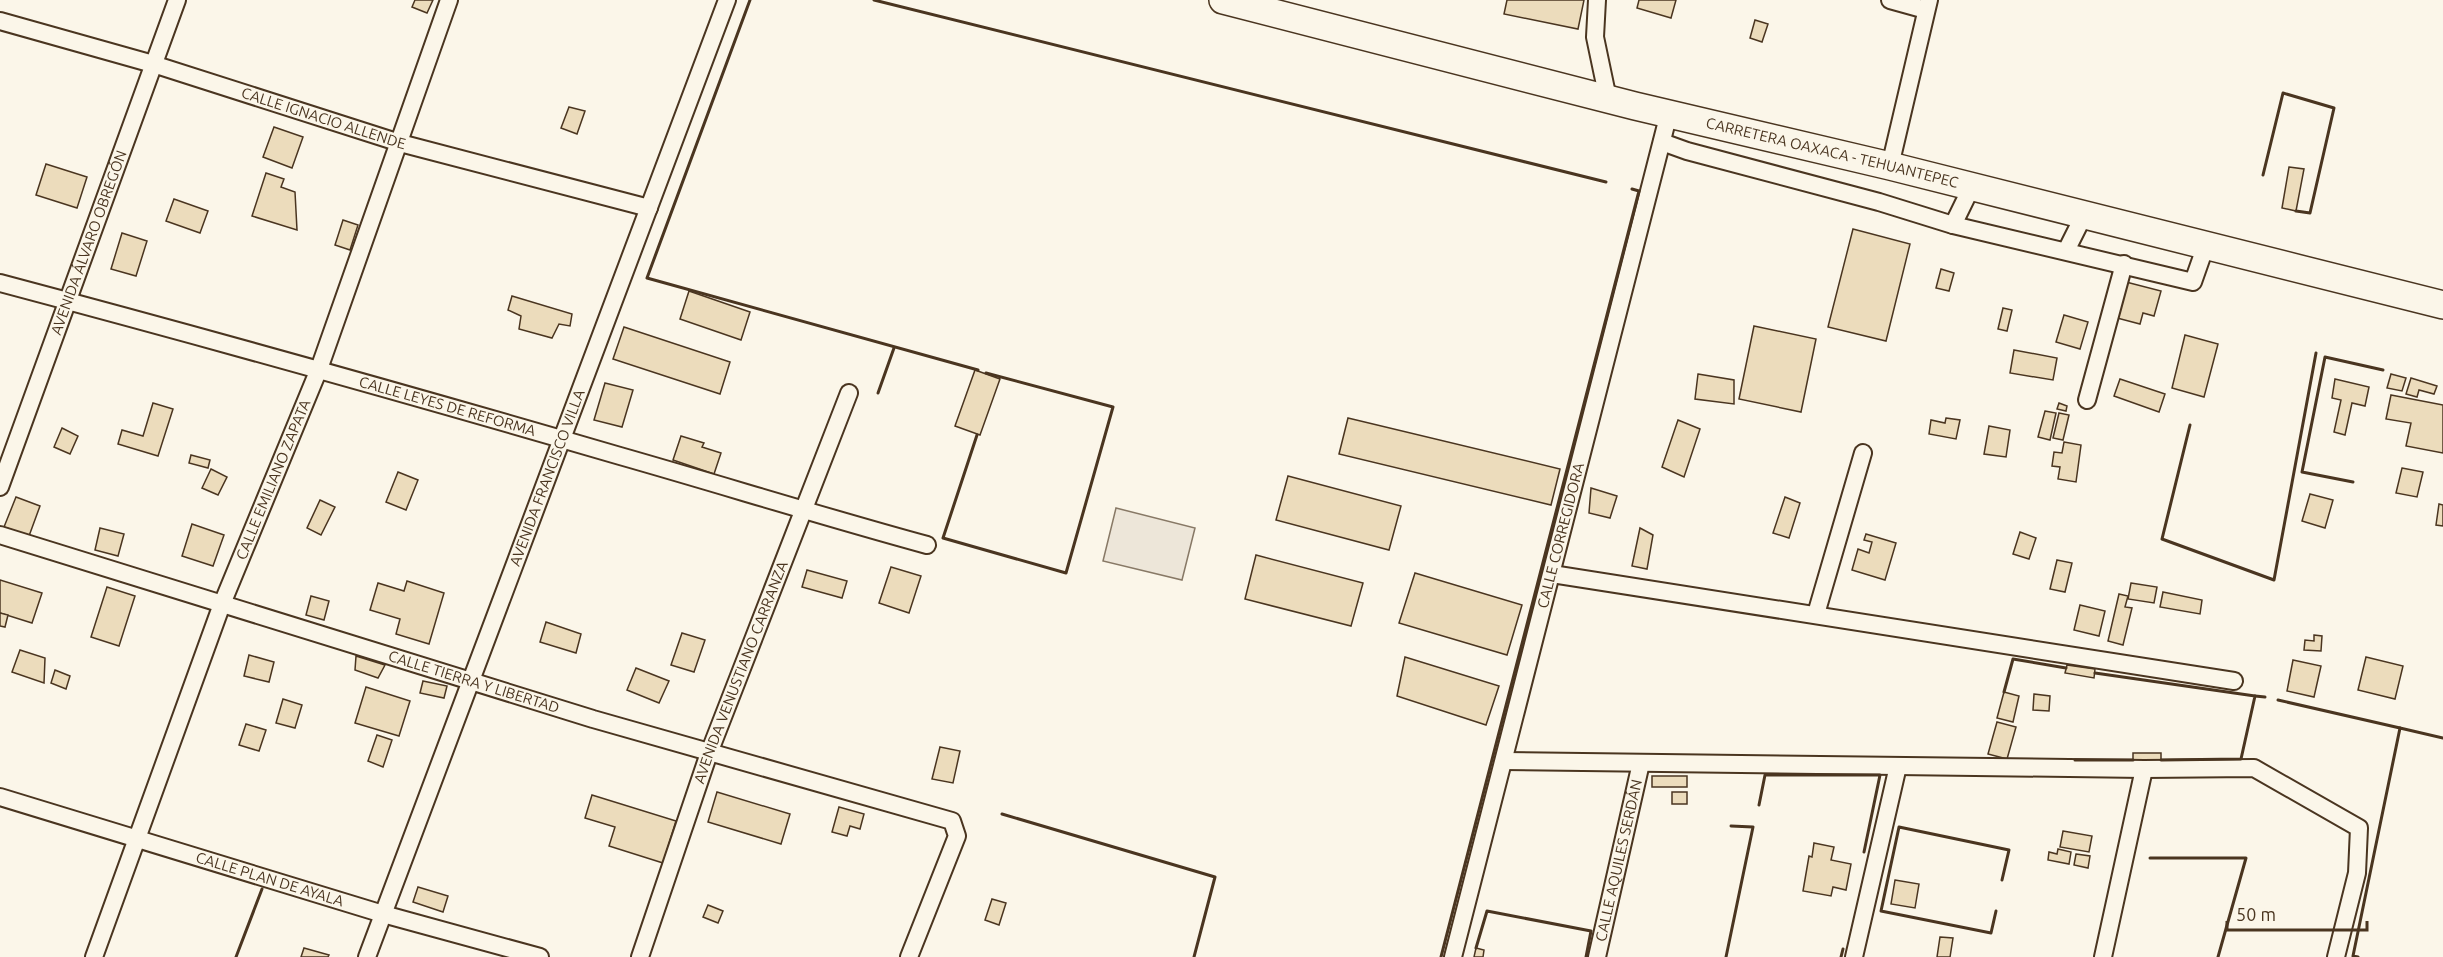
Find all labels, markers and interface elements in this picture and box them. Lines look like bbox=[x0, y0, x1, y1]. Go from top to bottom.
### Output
street label: CALLE IGNACIO ALLENDE bbox=[239, 84, 408, 152]
street label: CARRETERA OAXACA - TEHUANTEPEC bbox=[1704, 114, 1960, 191]
street label: AVENIDA ÁLVARO OBREGÓN bbox=[47, 148, 130, 337]
street label: CALLE LEYES DE REFORMA bbox=[357, 373, 538, 439]
street label: AVENIDA FRANCISCO VILLA bbox=[506, 387, 588, 568]
street label: CALLE EMILIANO ZAPATA bbox=[232, 397, 314, 562]
street label: CALLE CORREGIDORA bbox=[1534, 461, 1587, 610]
street label: AVENIDA VENUSTIANO CARRANZA bbox=[690, 558, 791, 786]
street label: CALLE TIERRA Y LIBERTAD bbox=[386, 647, 561, 716]
street label: CALLE AQUILES SERDÁN bbox=[1592, 778, 1645, 943]
street label: CALLE PLAN DE AYALA bbox=[194, 848, 346, 910]
scale bar bbox=[2227, 894, 2366, 932]
text: 50 m bbox=[2236, 904, 2276, 924]

